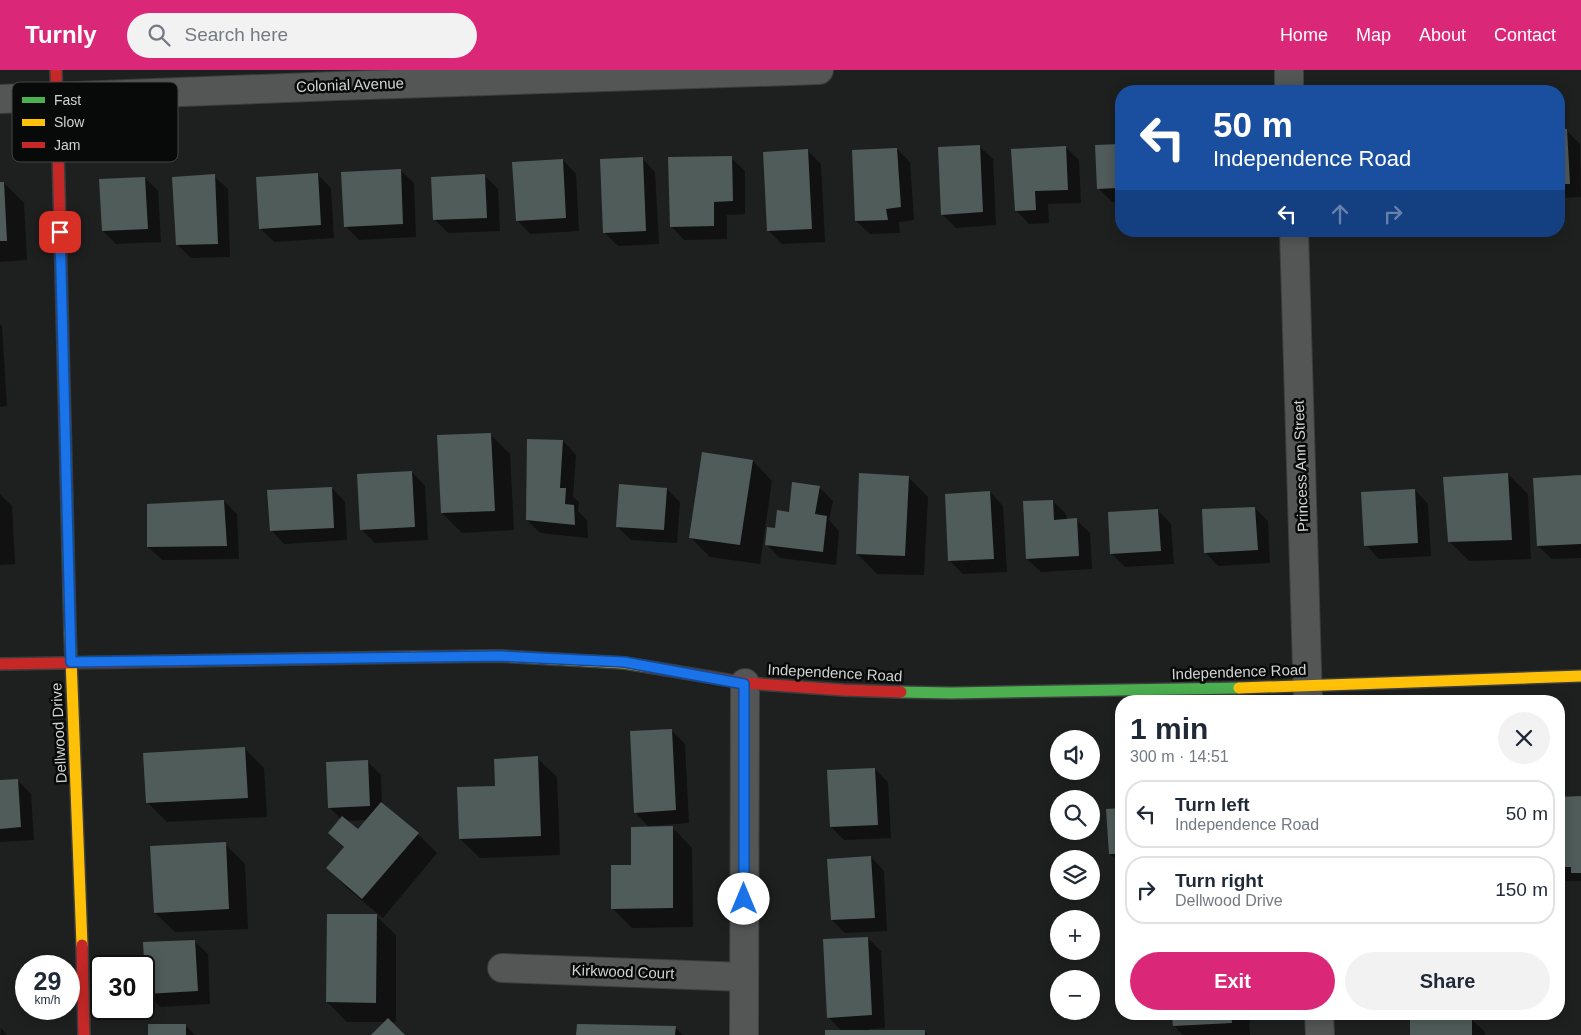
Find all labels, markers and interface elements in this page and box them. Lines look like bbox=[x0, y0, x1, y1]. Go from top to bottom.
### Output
search box bbox=[127, 13, 477, 58]
text: Turnly bbox=[25, 21, 97, 48]
icon: search bbox=[145, 21, 173, 49]
text: Search here bbox=[185, 24, 288, 45]
text: Home bbox=[1280, 25, 1328, 45]
text: Map bbox=[1356, 25, 1391, 45]
text: About bbox=[1419, 25, 1466, 45]
text: Contact bbox=[1494, 25, 1556, 45]
street label: Colonial Avenue bbox=[296, 74, 404, 95]
legend bbox=[12, 82, 178, 162]
text: Fast bbox=[54, 92, 81, 108]
icon: left bbox=[1130, 105, 1195, 170]
text: 50 m bbox=[1213, 105, 1293, 144]
text: Slow bbox=[54, 114, 85, 130]
text: Jam bbox=[54, 137, 80, 153]
text: Independence Road bbox=[1213, 146, 1411, 171]
icon: left bbox=[1273, 200, 1301, 228]
icon: ahead bbox=[1326, 200, 1354, 228]
icon: right bbox=[1379, 200, 1407, 228]
pin bbox=[39, 211, 81, 253]
icon: arrive bbox=[46, 218, 74, 246]
street label: Princess Ann Street bbox=[1290, 399, 1311, 532]
street label: Independence Road bbox=[767, 660, 903, 685]
street label: Independence Road bbox=[1171, 661, 1307, 682]
street label: Dellwood Drive bbox=[47, 682, 70, 784]
text: 1 min bbox=[1130, 712, 1208, 745]
button: close bbox=[1498, 712, 1550, 764]
map controls bbox=[1050, 730, 1100, 1020]
button: sound bbox=[1050, 730, 1100, 780]
text: 300 m · 14:51 bbox=[1130, 748, 1229, 765]
button: search bbox=[1050, 790, 1100, 840]
text: Turn left bbox=[1175, 794, 1250, 815]
icon: left bbox=[1132, 800, 1160, 828]
text: 50 m bbox=[1506, 803, 1548, 824]
text: Independence Road bbox=[1175, 816, 1319, 833]
button: layers bbox=[1050, 850, 1100, 900]
text: Turn right bbox=[1175, 870, 1263, 891]
position arrow bbox=[717, 872, 769, 924]
icon: right bbox=[1132, 876, 1160, 904]
text: 150 m bbox=[1495, 879, 1548, 900]
text: Dellwood Drive bbox=[1175, 892, 1283, 909]
button: + bbox=[1050, 910, 1100, 960]
button: Exit bbox=[1130, 952, 1335, 1010]
button: Share bbox=[1345, 952, 1550, 1010]
speed limit sign: 30 bbox=[90, 955, 155, 1020]
street label: Kirkwood Court bbox=[571, 961, 675, 982]
text: 29 bbox=[34, 967, 61, 995]
button: − bbox=[1050, 970, 1100, 1020]
text: km/h bbox=[34, 993, 61, 1007]

